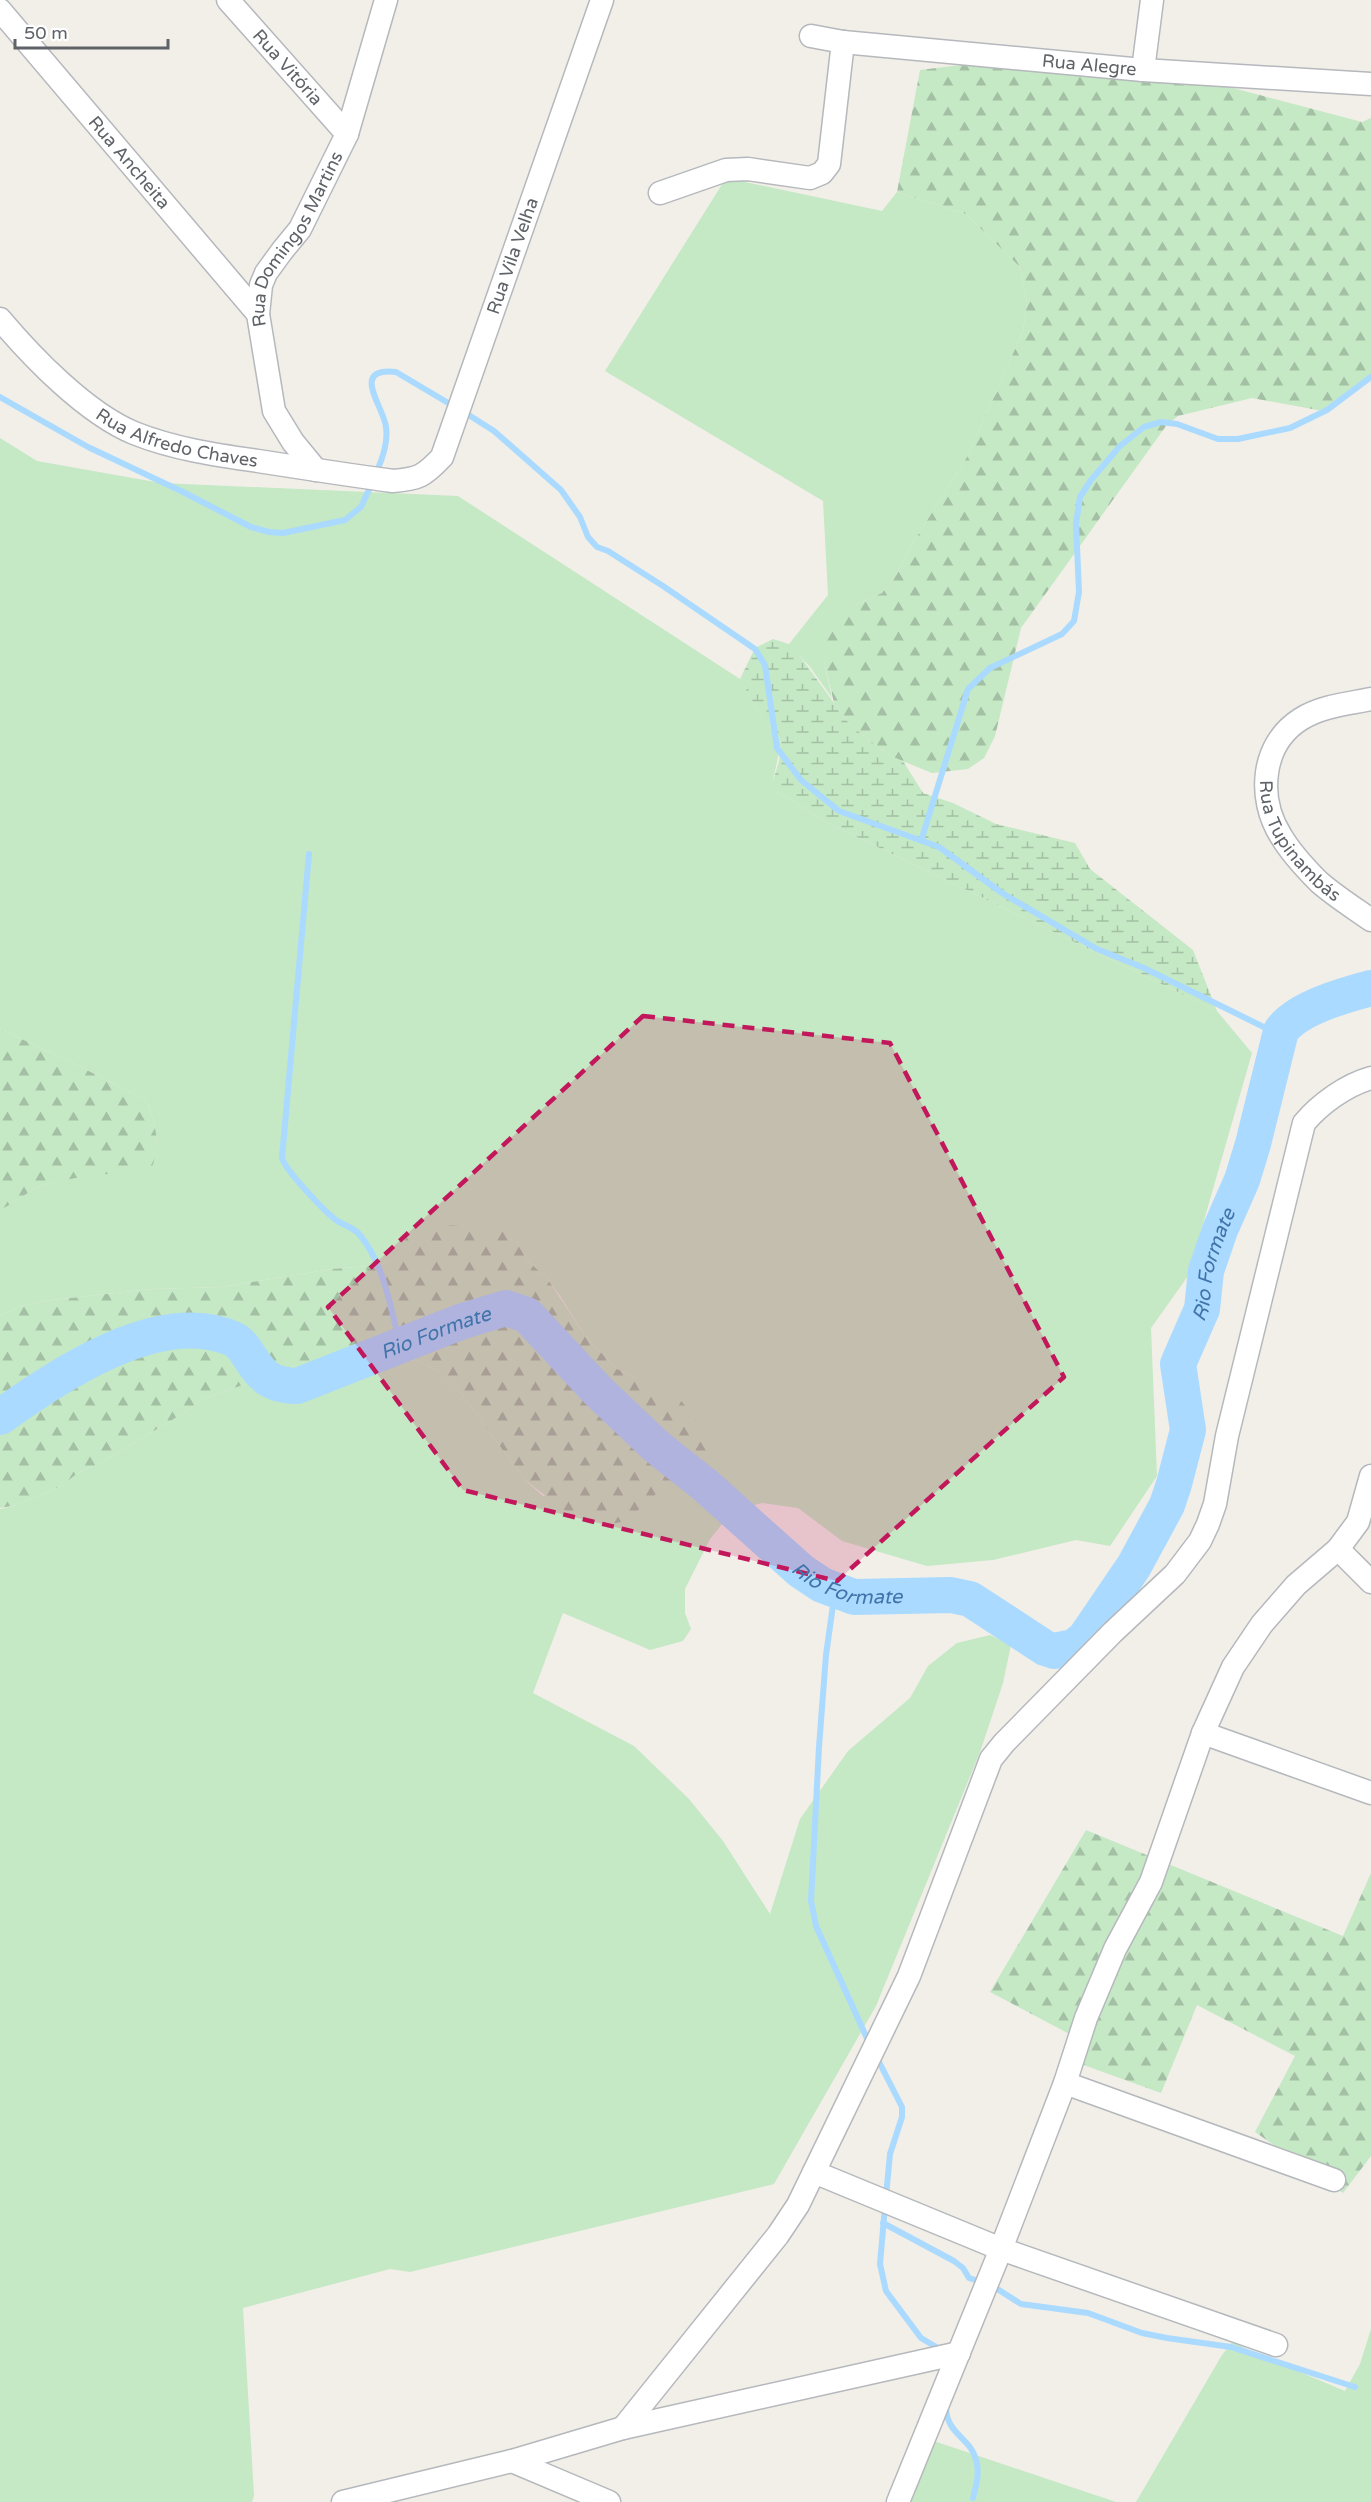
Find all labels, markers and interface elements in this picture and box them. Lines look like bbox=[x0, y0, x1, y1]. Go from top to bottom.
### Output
scale bar bbox=[15, 12, 168, 50]
text: 50 m bbox=[24, 22, 68, 44]
street label: Rua Vitória bbox=[248, 25, 327, 110]
street label: Rua Alegre bbox=[1041, 50, 1138, 80]
street label: Rua Ancheita bbox=[84, 111, 175, 214]
street label: Rua Domingos Martins bbox=[247, 148, 348, 328]
street label: Rua Vila Velha bbox=[482, 195, 543, 317]
street label: Rua Alfredo Chaves bbox=[92, 403, 259, 472]
street label: Rua Tupinambás bbox=[1255, 780, 1345, 906]
water label: Rio Formate bbox=[1187, 1203, 1242, 1325]
water label: Rio Formate bbox=[377, 1302, 495, 1365]
water label: Rio Formate bbox=[786, 1557, 904, 1610]

